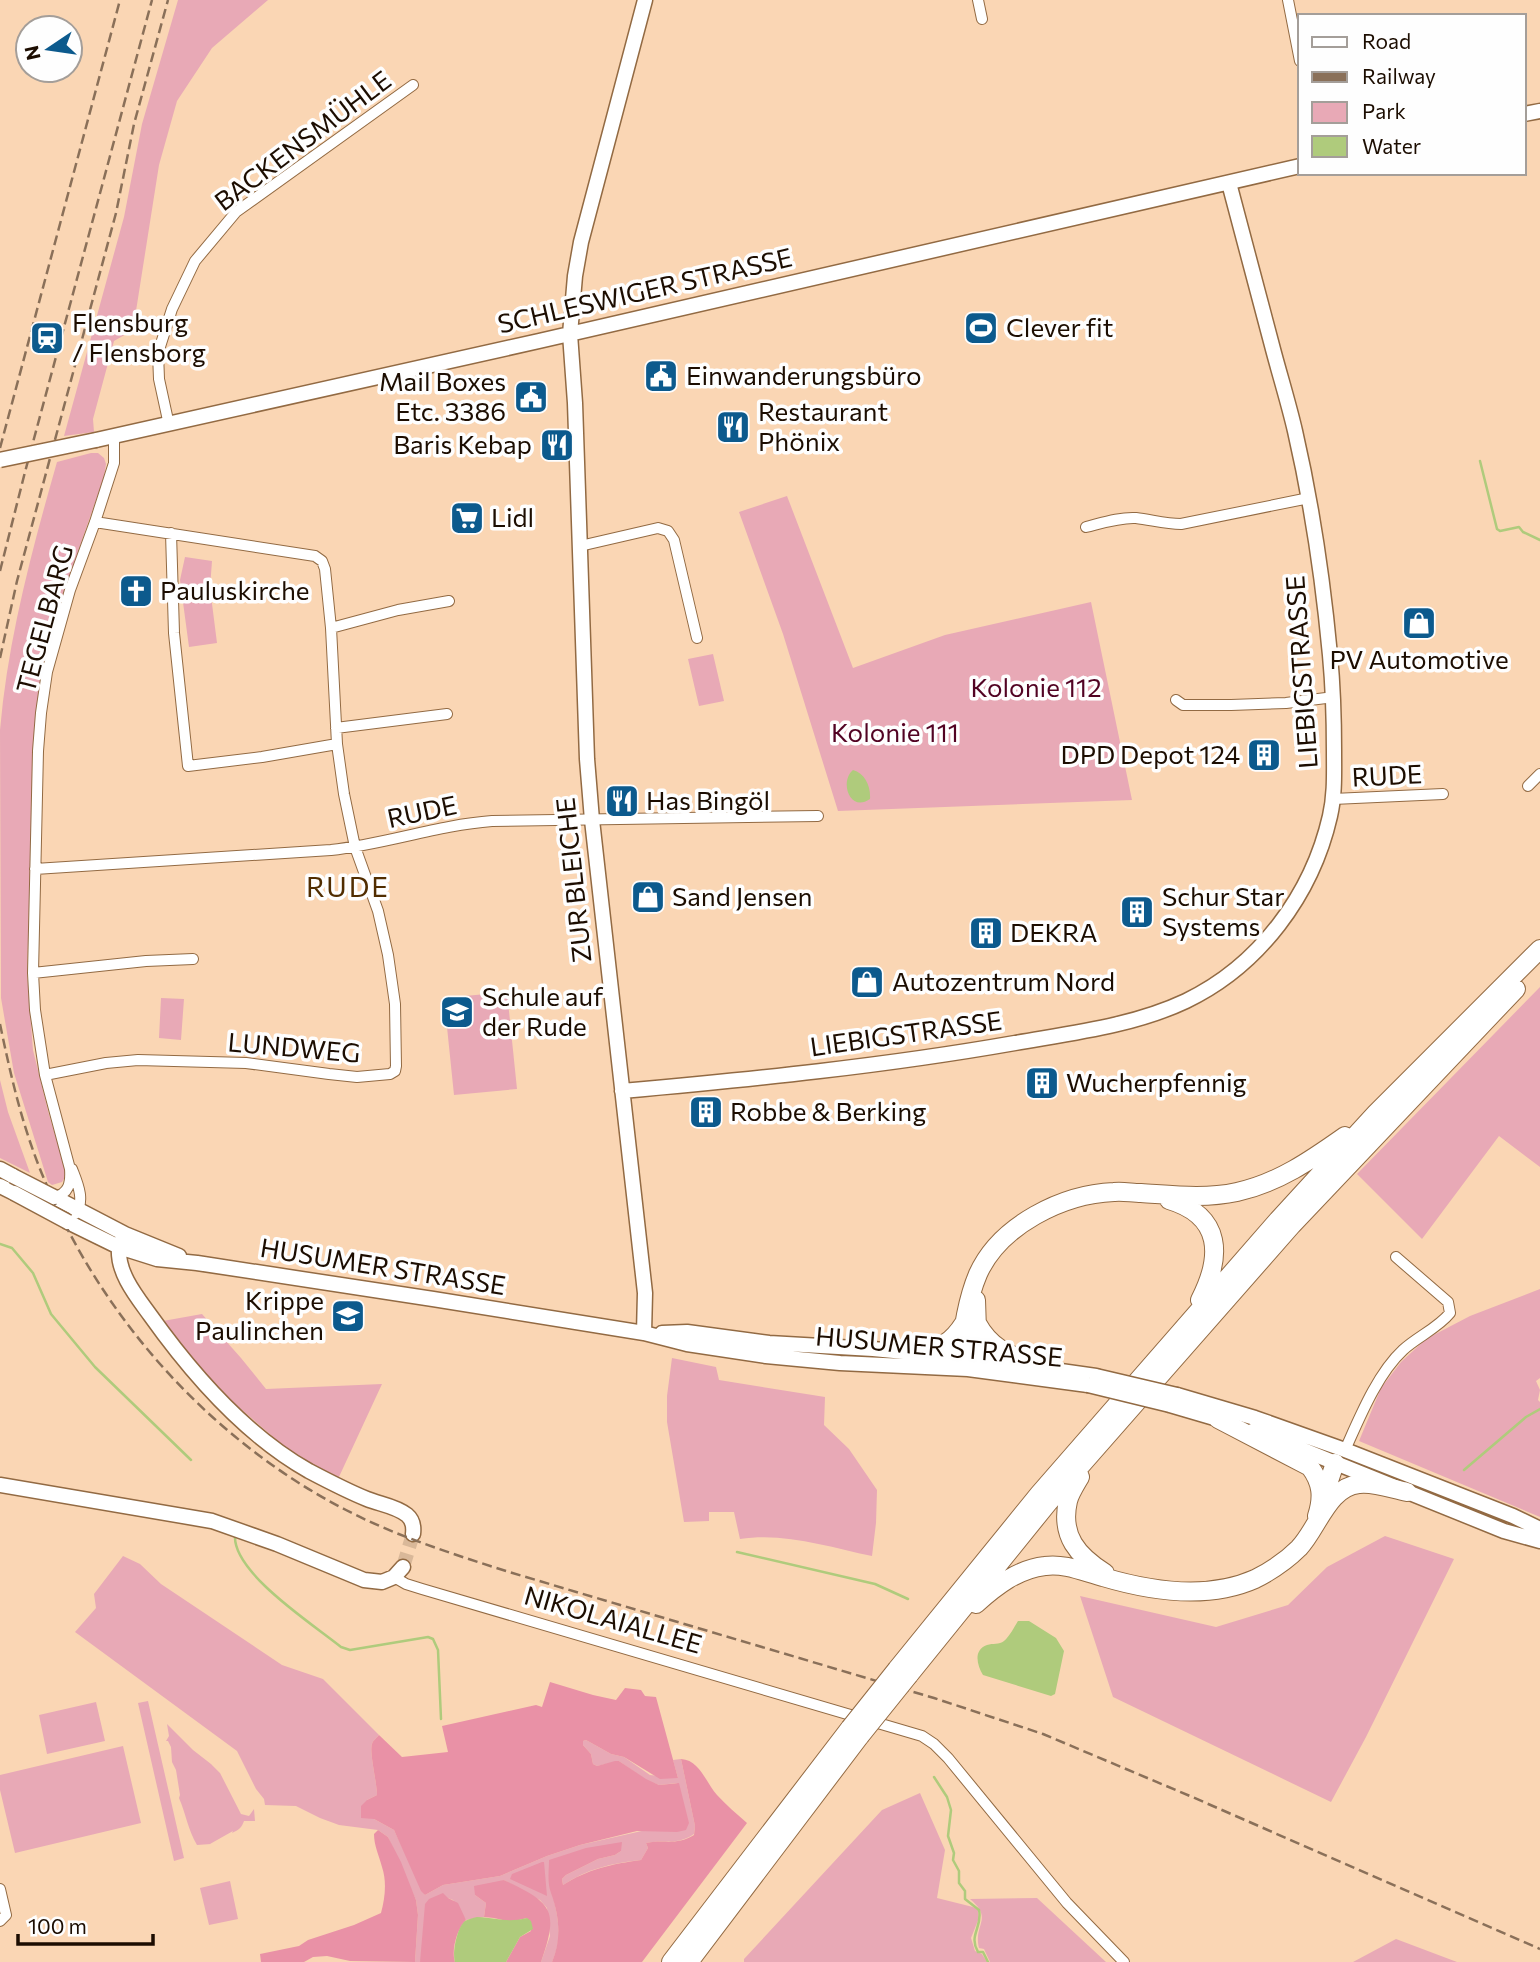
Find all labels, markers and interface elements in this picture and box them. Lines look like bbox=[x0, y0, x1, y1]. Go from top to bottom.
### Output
north arrow bbox=[14, 14, 84, 84]
legend bbox=[1298, 14, 1526, 175]
text: Road bbox=[1362, 28, 1411, 53]
text: N bbox=[19, 43, 45, 62]
street label: BACKENSMÜHLE bbox=[208, 63, 396, 216]
text: Railway bbox=[1362, 63, 1436, 88]
text: Park bbox=[1362, 98, 1406, 123]
text: Water bbox=[1362, 133, 1421, 158]
street label: SCHLESWIGER STRASSE bbox=[494, 241, 795, 339]
place label: Flensburg / Flensborg bbox=[72, 306, 206, 367]
sports icon: Clever fit bbox=[962, 309, 1000, 347]
place label: Clever fit bbox=[1006, 311, 1113, 342]
station icon: Flensburg / Flensborg bbox=[28, 319, 66, 357]
public building icon: Einwanderungsbüro bbox=[642, 357, 680, 395]
place label: Einwanderungsbüro bbox=[686, 359, 922, 390]
place label: Mail Boxes Etc. 3386 bbox=[379, 365, 506, 426]
public building icon: Mail Boxes Etc. 3386 bbox=[512, 378, 550, 416]
place label: Restaurant Phönix bbox=[758, 395, 888, 456]
restaurant icon: Restaurant Phönix bbox=[714, 408, 752, 446]
restaurant icon: Baris Kebap bbox=[538, 426, 576, 464]
place label: Baris Kebap bbox=[393, 428, 532, 459]
supermarket icon: Lidl bbox=[448, 499, 486, 537]
place label: Lidl bbox=[491, 501, 534, 532]
street label: TEGELBARG bbox=[9, 541, 78, 696]
church icon: Pauluskirche bbox=[117, 572, 155, 610]
place label: Pauluskirche bbox=[160, 574, 310, 605]
street label: LIEBIGSTRASSE bbox=[1278, 574, 1323, 770]
shop icon: PV Automotive bbox=[1400, 604, 1438, 642]
place label: PV Automotive bbox=[1329, 643, 1509, 674]
park label: Kolonie 112 bbox=[970, 671, 1102, 702]
park label: Kolonie 111 bbox=[831, 716, 959, 747]
building icon: DPD Depot 124 bbox=[1245, 736, 1283, 774]
place label: DPD Depot 124 bbox=[1060, 738, 1240, 769]
street label: RUDE bbox=[1351, 757, 1423, 792]
restaurant icon: Has Bingöl bbox=[603, 782, 641, 820]
place label: Has Bingöl bbox=[646, 784, 770, 815]
street label: RUDE bbox=[384, 788, 459, 833]
street label: ZUR BLEICHE bbox=[548, 796, 597, 964]
district label: RUDE bbox=[306, 869, 390, 903]
shop icon: Sand Jensen bbox=[629, 878, 667, 916]
place label: Sand Jensen bbox=[672, 880, 812, 911]
place label: Schur Star Systems bbox=[1162, 880, 1285, 941]
building icon: Schur Star Systems bbox=[1118, 893, 1156, 931]
building icon: DEKRA bbox=[967, 914, 1005, 952]
place label: DEKRA bbox=[1010, 916, 1097, 947]
shop icon: Autozentrum Nord bbox=[848, 963, 886, 1001]
place label: Autozentrum Nord bbox=[892, 965, 1115, 996]
place label: Schule auf der Rude bbox=[482, 980, 604, 1041]
school or university icon: Schule auf der Rude bbox=[438, 993, 476, 1031]
street label: LIEBIGSTRASSE bbox=[808, 1004, 1004, 1061]
street label: LUNDWEG bbox=[227, 1025, 362, 1068]
building icon: Wucherpfennig bbox=[1023, 1064, 1061, 1102]
place label: Wucherpfennig bbox=[1066, 1066, 1247, 1097]
building icon: Robbe & Berking bbox=[687, 1093, 725, 1131]
place label: Robbe & Berking bbox=[730, 1095, 926, 1126]
street label: HUSUMER STRASSE bbox=[258, 1231, 508, 1300]
place label: Krippe Paulinchen bbox=[195, 1284, 324, 1345]
school or university icon: Krippe Paulinchen bbox=[329, 1297, 367, 1335]
street label: HUSUMER STRASSE bbox=[814, 1319, 1064, 1372]
street label: NIKOLAIALLEE bbox=[521, 1578, 706, 1659]
scale bar bbox=[18, 1902, 152, 1946]
text: 100 m bbox=[28, 1913, 87, 1938]

